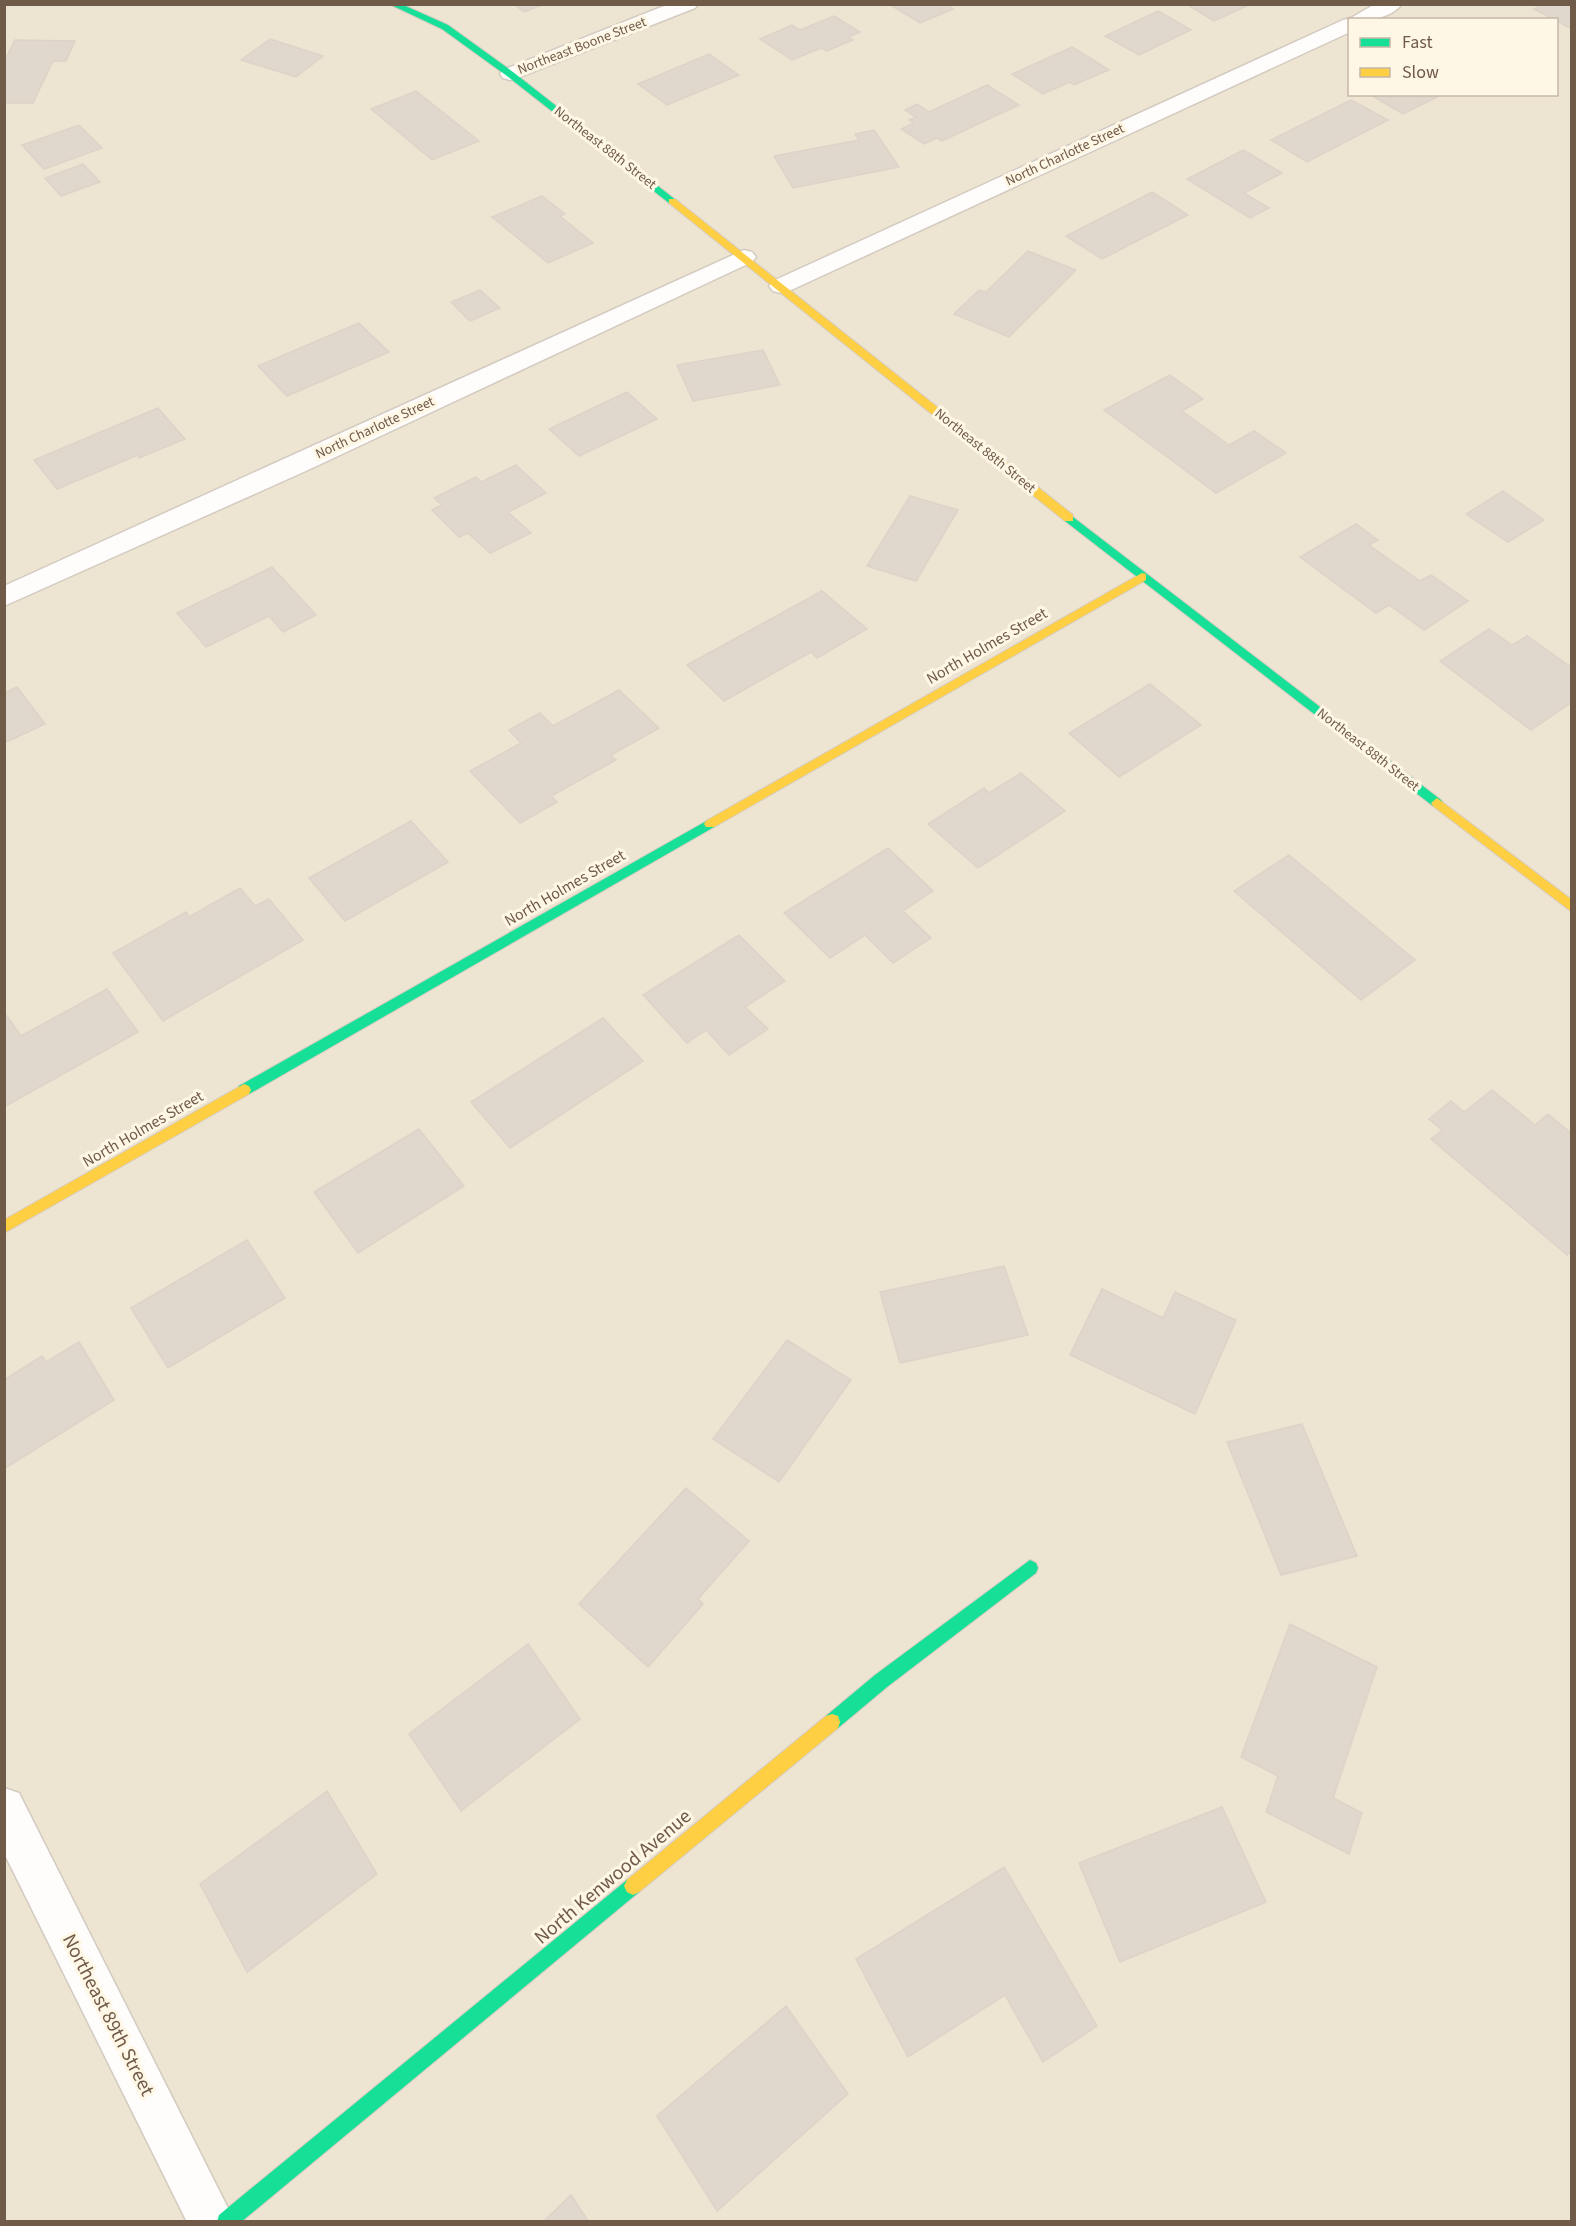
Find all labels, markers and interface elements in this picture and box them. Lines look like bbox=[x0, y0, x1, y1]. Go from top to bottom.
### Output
street label: Northeast Boone Street bbox=[515, 12, 650, 80]
legend bbox=[1348, 18, 1558, 96]
text: Fast bbox=[1402, 30, 1433, 55]
text: Slow bbox=[1402, 60, 1439, 85]
street label: Northeast 88th Street bbox=[550, 102, 661, 194]
street label: North Charlotte Street bbox=[1002, 119, 1128, 191]
street label: North Charlotte Street bbox=[312, 392, 438, 464]
street label: Northeast 88th Street bbox=[930, 404, 1040, 498]
street label: North Holmes Street bbox=[922, 602, 1052, 690]
street label: Northeast 88th Street bbox=[1313, 704, 1424, 796]
street label: North Holmes Street bbox=[500, 844, 630, 932]
street label: North Holmes Street bbox=[78, 1085, 208, 1173]
street label: North Kenwood Avenue bbox=[528, 1803, 698, 1951]
street label: Northeast 89th Street bbox=[55, 1929, 161, 2101]

